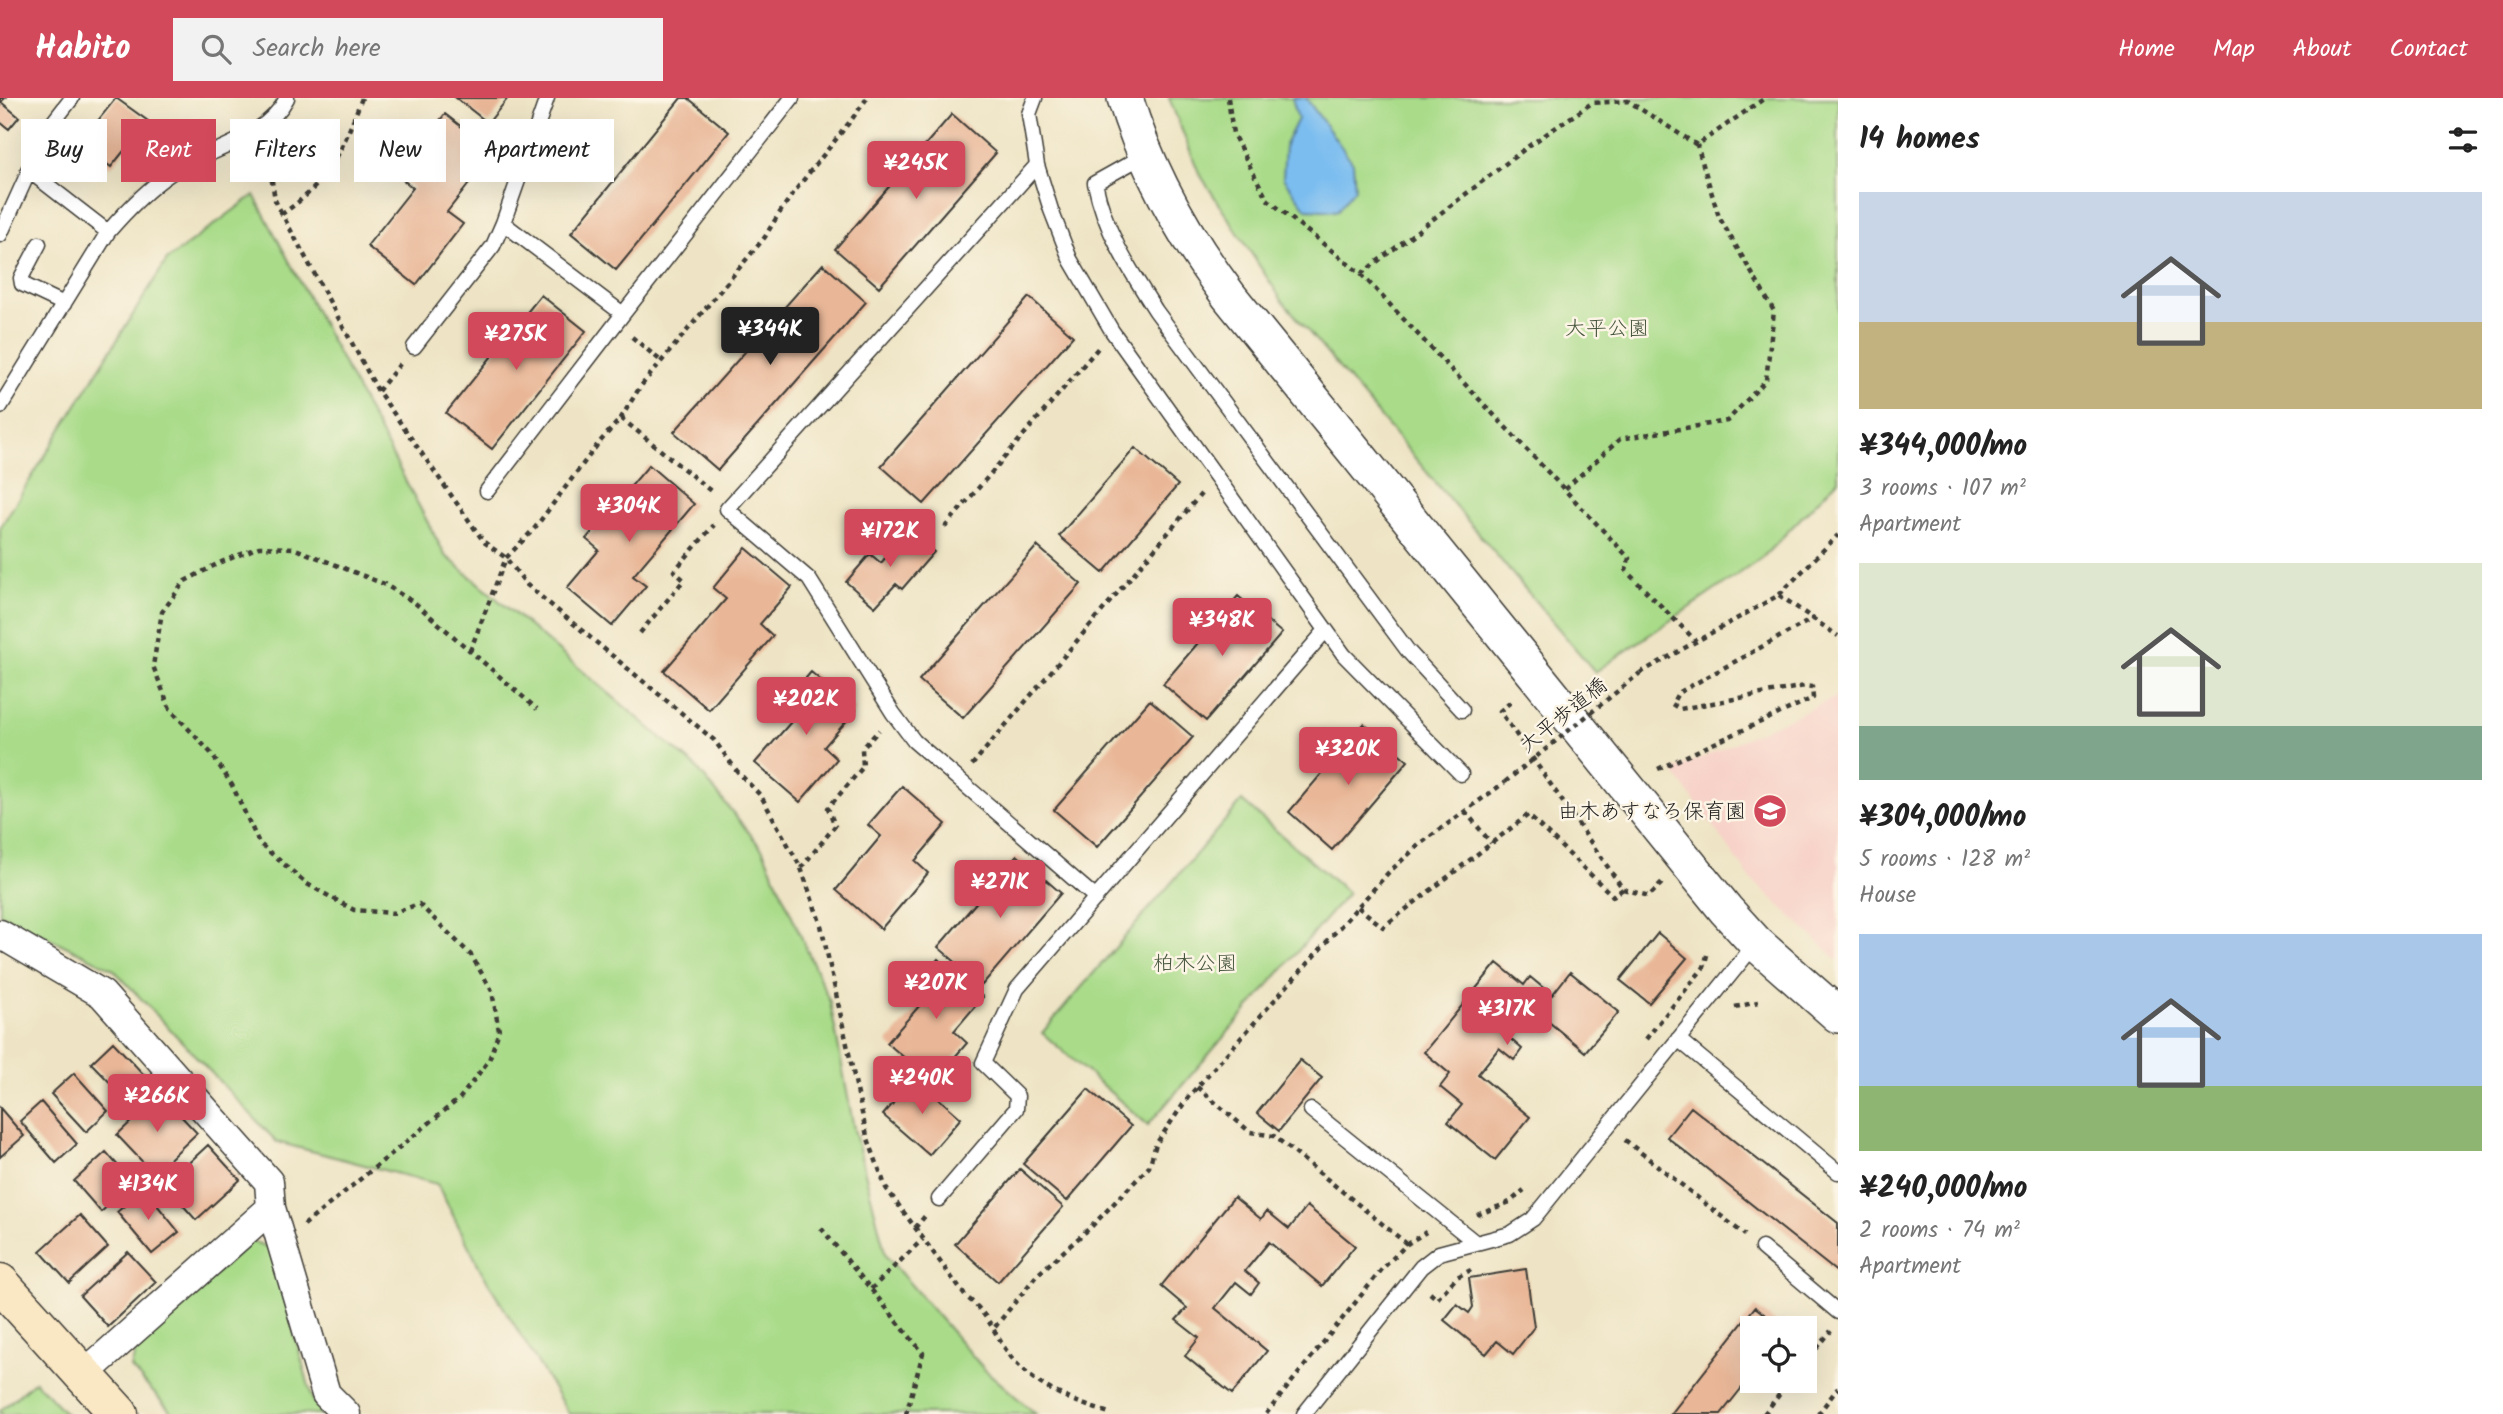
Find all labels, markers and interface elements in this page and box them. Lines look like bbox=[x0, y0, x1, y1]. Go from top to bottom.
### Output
search box bbox=[173, 18, 663, 81]
text: Habito bbox=[35, 23, 131, 76]
text: Search here bbox=[253, 28, 381, 70]
icon: search bbox=[197, 30, 235, 68]
text: Home bbox=[2118, 30, 2175, 69]
text: Map bbox=[2213, 30, 2255, 69]
text: About bbox=[2293, 30, 2351, 69]
text: Contact bbox=[2389, 30, 2468, 69]
text: 14 homes bbox=[1859, 116, 1980, 164]
chip: Buy bbox=[21, 119, 107, 182]
chip: Rent bbox=[121, 119, 216, 182]
chip: Filters bbox=[230, 119, 340, 182]
chip: New bbox=[354, 119, 446, 182]
chip: Apartment bbox=[460, 119, 614, 182]
icon: filters bbox=[2444, 121, 2482, 159]
pin: ¥245K bbox=[867, 141, 965, 201]
text: ¥245K bbox=[883, 146, 949, 182]
icon: home bbox=[2108, 238, 2234, 364]
pin: ¥344K bbox=[721, 308, 819, 367]
text: ¥344K bbox=[737, 312, 803, 348]
pin: ¥275K bbox=[467, 313, 565, 372]
park label: 大平公園 bbox=[1565, 313, 1649, 346]
text: ¥275K bbox=[484, 317, 548, 353]
text: ¥344,000/mo bbox=[1859, 423, 2027, 471]
text: 3 rooms · 107 m² bbox=[1859, 471, 2026, 507]
pin: ¥304K bbox=[580, 484, 678, 544]
text: ¥304K bbox=[597, 489, 661, 525]
text: Apartment bbox=[1859, 507, 1961, 543]
pin: ¥172K bbox=[841, 510, 939, 569]
text: ¥172K bbox=[860, 514, 920, 550]
pin: ¥348K bbox=[1173, 598, 1271, 658]
text: ¥348K bbox=[1189, 603, 1255, 639]
icon: home bbox=[2108, 609, 2234, 735]
street label: 大平歩道橋 bbox=[1513, 670, 1615, 762]
pin: ¥202K bbox=[757, 678, 855, 737]
text: ¥202K bbox=[773, 682, 839, 718]
pin: ¥320K bbox=[1299, 728, 1397, 787]
text: ¥320K bbox=[1315, 732, 1381, 768]
school or university icon: 由木あすなろ保育園 bbox=[1751, 792, 1789, 830]
text: ¥304,000/mo bbox=[1859, 794, 2026, 842]
place label: 由木あすなろ保育園 bbox=[1557, 796, 1746, 829]
text: 5 rooms · 128 m² bbox=[1859, 842, 2030, 878]
pin: ¥271K bbox=[951, 860, 1049, 920]
text: ¥271K bbox=[970, 865, 1030, 901]
text: House bbox=[1859, 878, 1916, 914]
park label: 柏木公園 bbox=[1153, 948, 1237, 981]
pin: ¥207K bbox=[887, 962, 985, 1021]
text: ¥207K bbox=[904, 966, 968, 1002]
icon: home bbox=[2108, 980, 2234, 1106]
pin: ¥317K bbox=[1458, 988, 1556, 1047]
text: ¥317K bbox=[1478, 992, 1536, 1028]
pin: ¥240K bbox=[873, 1056, 971, 1116]
text: ¥240K bbox=[889, 1061, 955, 1097]
pin: ¥266K bbox=[108, 1074, 206, 1134]
text: ¥266K bbox=[124, 1079, 190, 1115]
pin: ¥134K bbox=[99, 1162, 197, 1222]
text: ¥240,000/mo bbox=[1859, 1165, 2027, 1213]
text: ¥134K bbox=[118, 1167, 178, 1203]
text: 2 rooms · 74 m² bbox=[1859, 1213, 2020, 1249]
text: Apartment bbox=[1859, 1249, 1961, 1285]
map controls bbox=[1740, 1316, 1817, 1393]
button: locate bbox=[1740, 1316, 1817, 1393]

